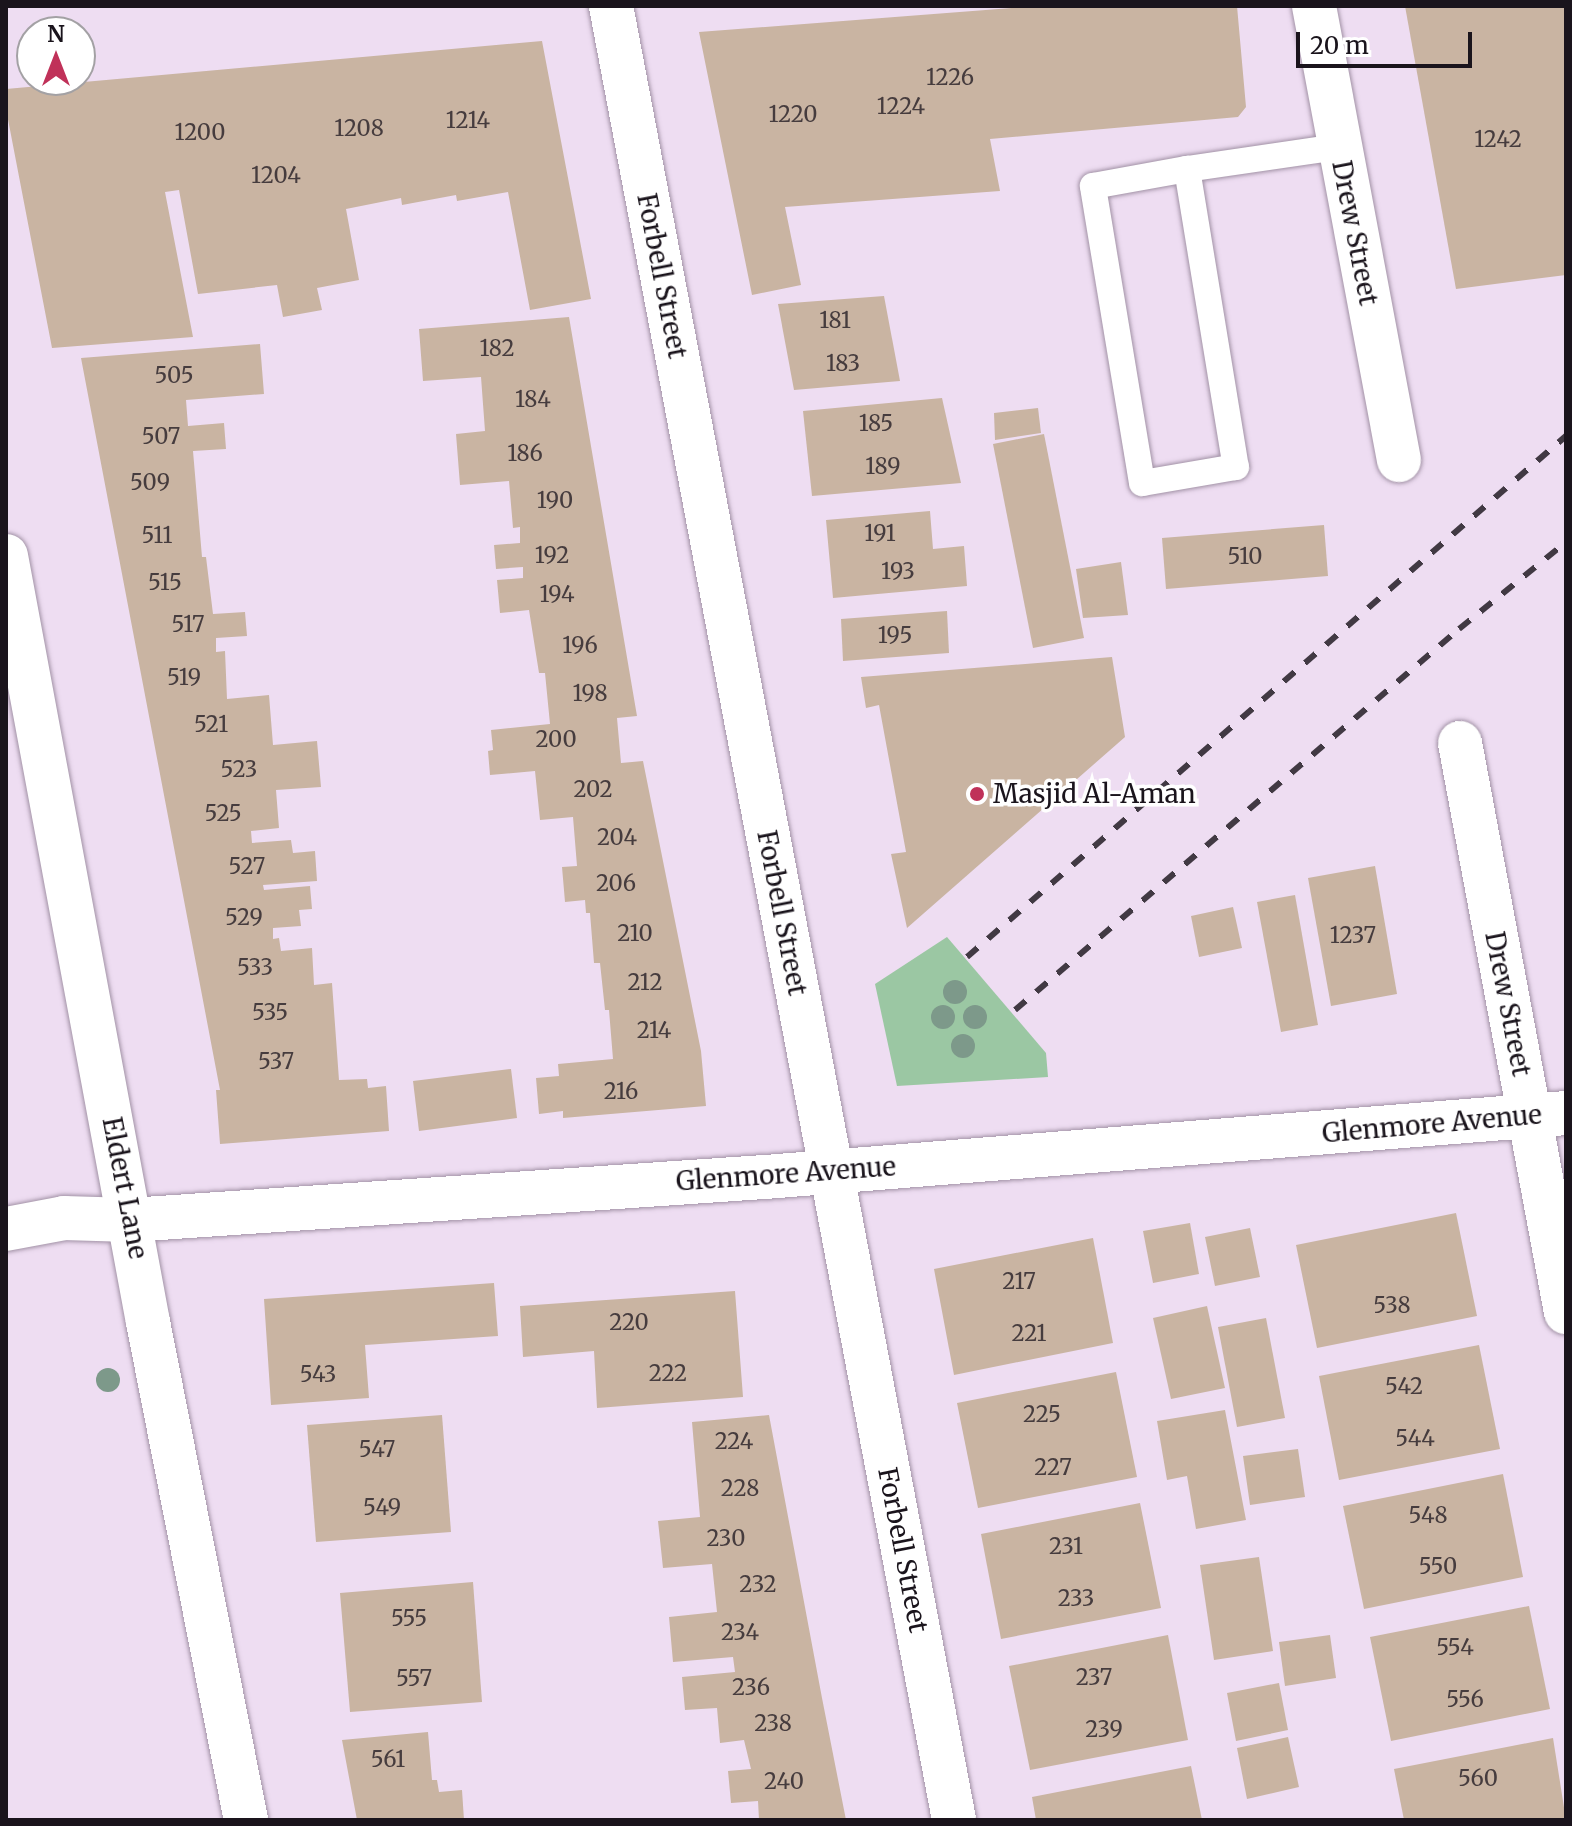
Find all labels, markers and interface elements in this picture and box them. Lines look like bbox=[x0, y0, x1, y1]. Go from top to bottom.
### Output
north arrow bbox=[16, 16, 96, 96]
scale bar bbox=[1300, 16, 1476, 66]
text: N bbox=[47, 20, 65, 48]
text: 20 m bbox=[1310, 30, 1369, 61]
house number: 1226 bbox=[926, 65, 974, 91]
house number: 1224 bbox=[877, 94, 925, 120]
house number: 1220 bbox=[768, 102, 818, 128]
house number: 1214 bbox=[446, 108, 490, 134]
house number: 1208 bbox=[334, 116, 384, 142]
house number: 1200 bbox=[175, 120, 225, 146]
house number: 1242 bbox=[1474, 127, 1522, 153]
street label: Drew Street bbox=[1326, 158, 1384, 308]
house number: 1204 bbox=[251, 163, 301, 189]
street label: Forbell Street bbox=[631, 191, 693, 361]
house number: 181 bbox=[819, 308, 851, 334]
house number: 182 bbox=[479, 336, 515, 362]
house number: 183 bbox=[826, 351, 860, 377]
house number: 505 bbox=[154, 363, 194, 389]
house number: 184 bbox=[515, 387, 551, 413]
house number: 185 bbox=[859, 411, 893, 437]
house number: 507 bbox=[142, 424, 180, 450]
house number: 186 bbox=[507, 441, 543, 467]
house number: 189 bbox=[865, 454, 901, 480]
house number: 509 bbox=[130, 470, 170, 496]
house number: 190 bbox=[537, 488, 573, 514]
house number: 191 bbox=[864, 521, 896, 547]
house number: 511 bbox=[142, 523, 172, 549]
house number: 192 bbox=[535, 543, 569, 569]
house number: 510 bbox=[1228, 544, 1262, 570]
house number: 193 bbox=[881, 559, 915, 585]
house number: 515 bbox=[148, 570, 182, 596]
house number: 194 bbox=[539, 582, 575, 608]
house number: 517 bbox=[172, 612, 204, 638]
house number: 195 bbox=[878, 623, 912, 649]
house number: 196 bbox=[562, 633, 598, 659]
house number: 519 bbox=[167, 665, 201, 691]
house number: 198 bbox=[573, 681, 607, 707]
house number: 521 bbox=[194, 712, 228, 738]
house number: 200 bbox=[535, 727, 577, 753]
house number: 523 bbox=[221, 757, 257, 783]
house number: 202 bbox=[573, 777, 613, 803]
place label: Masjid Al-Aman bbox=[993, 778, 1196, 810]
marker: Masjid Al-Aman bbox=[968, 785, 986, 803]
house number: 525 bbox=[204, 801, 242, 827]
house number: 204 bbox=[597, 825, 637, 851]
street label: Forbell Street bbox=[751, 828, 813, 998]
house number: 527 bbox=[229, 854, 265, 880]
house number: 206 bbox=[596, 871, 636, 897]
house number: 529 bbox=[225, 905, 263, 931]
house number: 210 bbox=[617, 921, 653, 947]
house number: 1237 bbox=[1330, 923, 1376, 949]
street label: Drew Street bbox=[1479, 929, 1537, 1079]
house number: 533 bbox=[237, 955, 273, 981]
house number: 212 bbox=[627, 970, 663, 996]
house number: 535 bbox=[252, 1000, 288, 1026]
house number: 214 bbox=[637, 1018, 671, 1044]
house number: 537 bbox=[258, 1049, 294, 1075]
house number: 216 bbox=[604, 1079, 638, 1105]
street label: Glenmore Avenue bbox=[1321, 1099, 1543, 1149]
street label: Eldert Lane bbox=[96, 1114, 154, 1262]
street label: Glenmore Avenue bbox=[675, 1151, 897, 1197]
house number: 217 bbox=[1002, 1269, 1036, 1295]
house number: 538 bbox=[1373, 1293, 1411, 1319]
house number: 220 bbox=[609, 1310, 649, 1336]
house number: 221 bbox=[1012, 1321, 1046, 1347]
house number: 222 bbox=[649, 1361, 687, 1387]
house number: 543 bbox=[300, 1362, 336, 1388]
house number: 542 bbox=[1385, 1374, 1423, 1400]
house number: 225 bbox=[1023, 1402, 1061, 1428]
house number: 544 bbox=[1395, 1426, 1435, 1452]
house number: 224 bbox=[715, 1429, 753, 1455]
house number: 547 bbox=[359, 1437, 395, 1463]
house number: 227 bbox=[1034, 1455, 1072, 1481]
street label: Forbell Street bbox=[872, 1465, 934, 1635]
house number: 228 bbox=[721, 1476, 759, 1502]
house number: 549 bbox=[363, 1495, 401, 1521]
house number: 548 bbox=[1408, 1503, 1448, 1529]
house number: 230 bbox=[707, 1526, 745, 1552]
house number: 231 bbox=[1049, 1534, 1083, 1560]
house number: 550 bbox=[1419, 1554, 1457, 1580]
house number: 232 bbox=[739, 1572, 777, 1598]
house number: 233 bbox=[1058, 1586, 1094, 1612]
house number: 555 bbox=[391, 1606, 427, 1632]
house number: 234 bbox=[721, 1620, 759, 1646]
house number: 554 bbox=[1436, 1635, 1474, 1661]
house number: 237 bbox=[1076, 1665, 1112, 1691]
house number: 557 bbox=[396, 1666, 432, 1692]
house number: 236 bbox=[732, 1675, 770, 1701]
house number: 556 bbox=[1446, 1687, 1484, 1713]
house number: 238 bbox=[754, 1711, 792, 1737]
house number: 239 bbox=[1085, 1717, 1123, 1743]
house number: 561 bbox=[371, 1747, 405, 1773]
house number: 560 bbox=[1458, 1766, 1498, 1792]
house number: 240 bbox=[764, 1769, 804, 1795]

